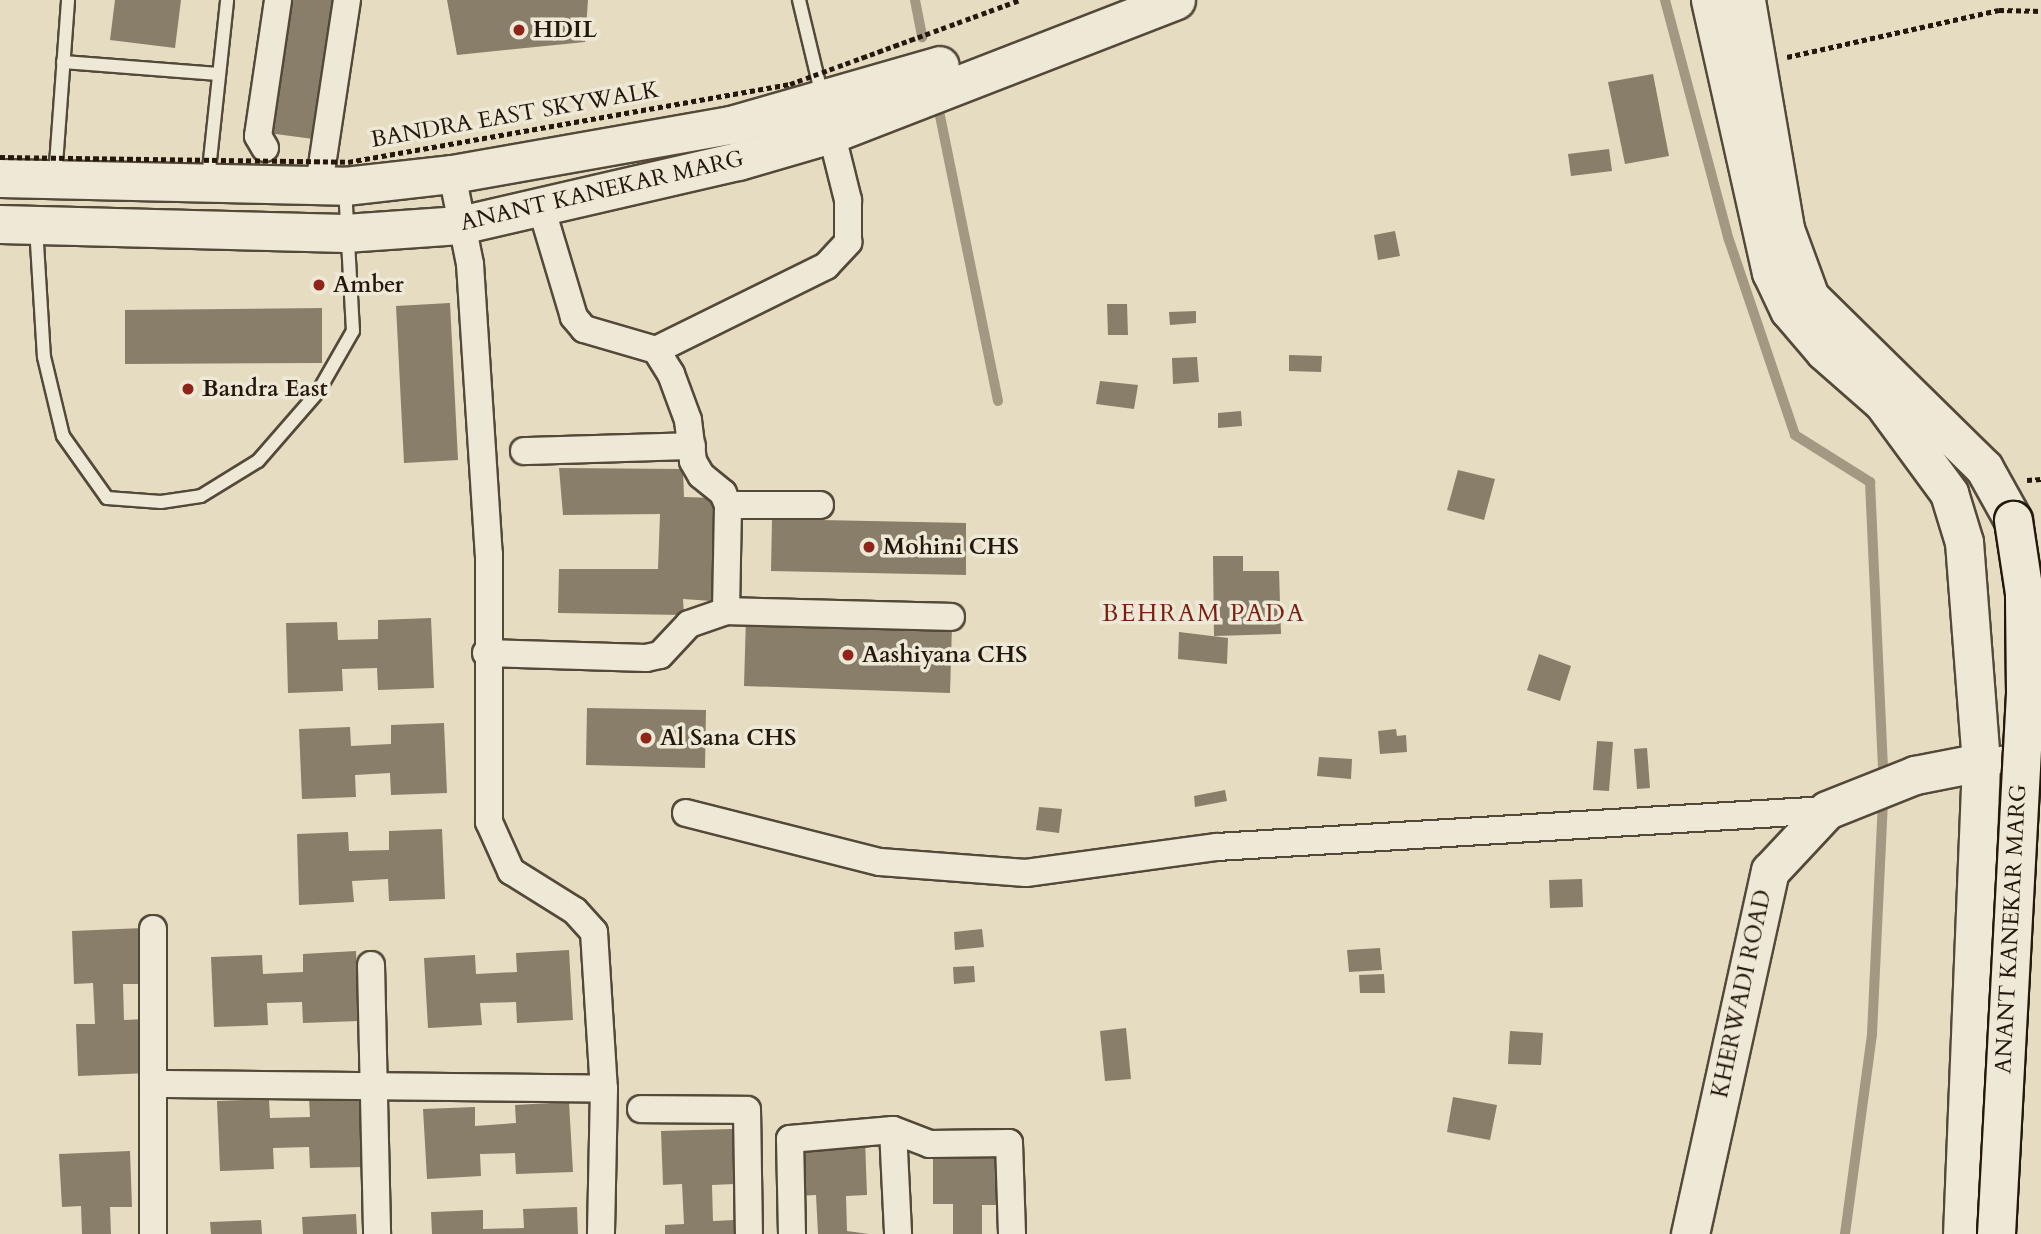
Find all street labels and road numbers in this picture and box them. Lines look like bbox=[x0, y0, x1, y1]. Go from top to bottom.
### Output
street label: BANDRA EAST SKYWALK bbox=[369, 76, 661, 154]
street label: ANANT KANEKAR MARG bbox=[458, 145, 746, 237]
street label: ANANT KANEKAR MARG bbox=[1990, 783, 2032, 1075]
street label: KHERWADI ROAD bbox=[1706, 888, 1778, 1100]

